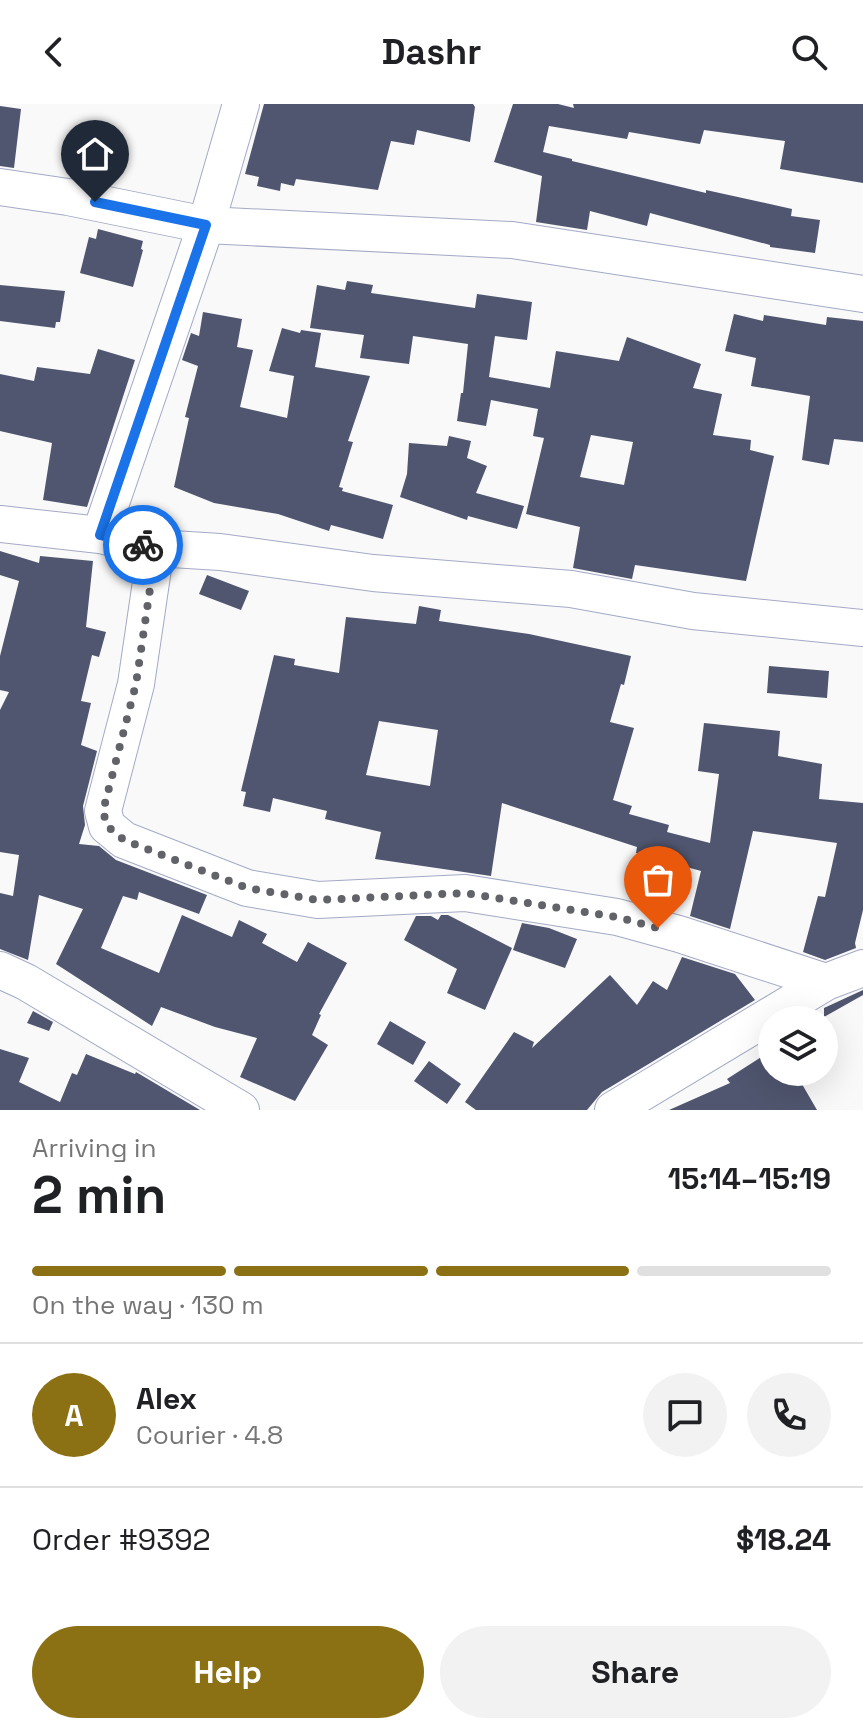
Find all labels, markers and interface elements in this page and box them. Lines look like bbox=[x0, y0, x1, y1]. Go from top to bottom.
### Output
text: Dashr bbox=[382, 29, 481, 75]
icon: back bbox=[32, 30, 76, 74]
icon: search bbox=[787, 30, 831, 74]
pin bbox=[61, 120, 129, 202]
icon: home bbox=[73, 132, 117, 176]
courier bbox=[103, 505, 183, 585]
icon: bike bbox=[121, 523, 165, 567]
pin bbox=[624, 846, 692, 928]
icon: bag bbox=[636, 858, 680, 902]
map controls bbox=[758, 1006, 838, 1086]
button: layers bbox=[758, 1006, 838, 1086]
text: Arriving in bbox=[32, 1131, 156, 1165]
text: 15:14–15:19 bbox=[668, 1159, 831, 1198]
text: 2 min bbox=[32, 1162, 166, 1228]
text: On the way · 130 m bbox=[32, 1288, 264, 1322]
button: chat bbox=[643, 1373, 727, 1457]
button: phone bbox=[747, 1373, 831, 1457]
text: Alex bbox=[136, 1379, 197, 1418]
text: A bbox=[64, 1396, 84, 1435]
text: Courier · 4.8 bbox=[136, 1418, 283, 1452]
text: Order #9392 bbox=[32, 1520, 211, 1559]
text: $18.24 bbox=[736, 1520, 831, 1559]
button: Help bbox=[32, 1626, 424, 1718]
button: Share bbox=[440, 1626, 831, 1718]

